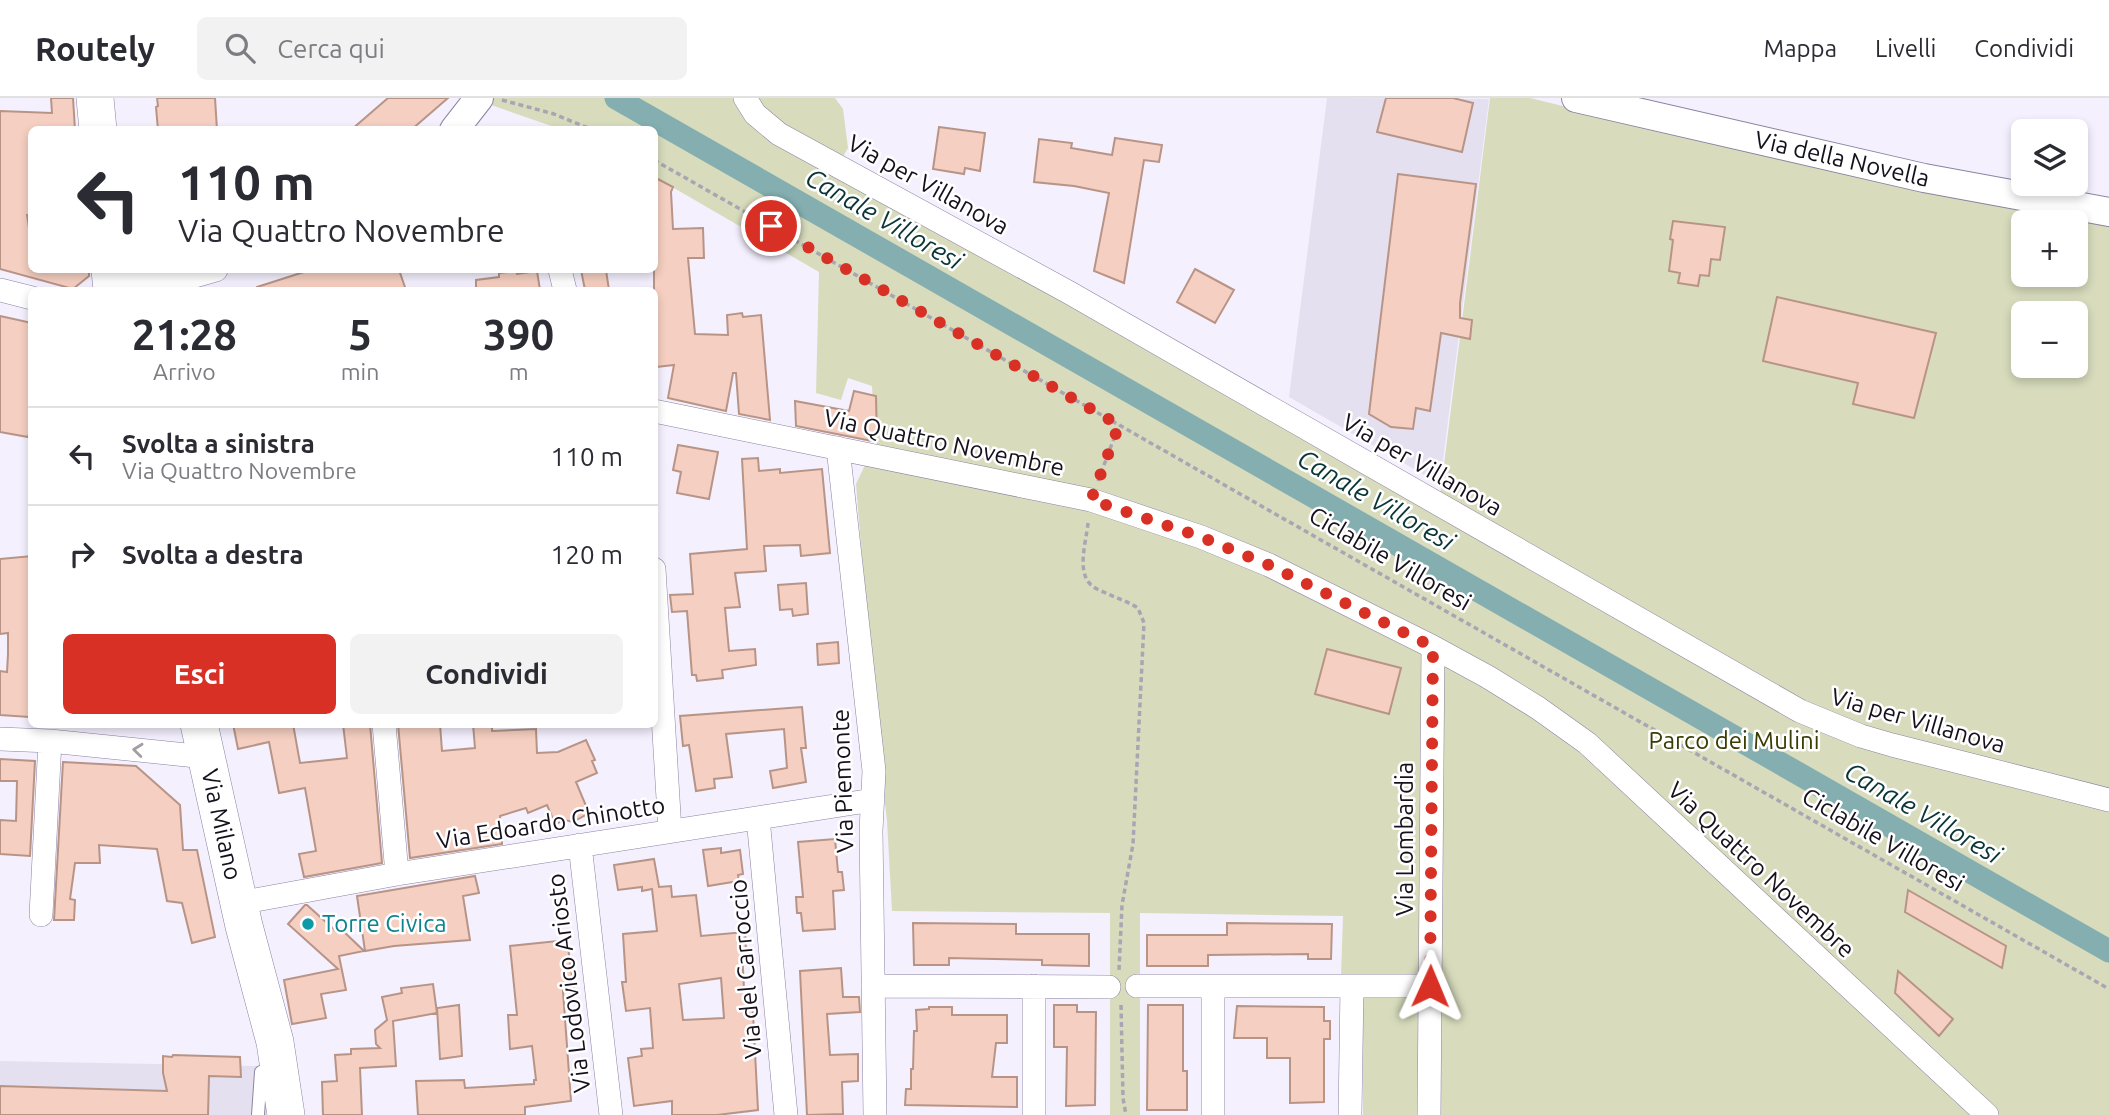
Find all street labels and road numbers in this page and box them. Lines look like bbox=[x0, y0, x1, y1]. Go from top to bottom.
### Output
street label: Via della Novella bbox=[1752, 126, 1932, 192]
street label: Via per Villanova bbox=[843, 129, 1014, 240]
street label: Via Quattro Novembre bbox=[822, 404, 1067, 481]
street label: Via per Villanova bbox=[1338, 408, 1507, 521]
street label: Ciclabile Villoresi bbox=[1305, 501, 1476, 616]
street label: Via per Villanova bbox=[1828, 683, 2008, 758]
street label: Via Piemonte bbox=[826, 708, 859, 854]
street label: Via Lombardia bbox=[1391, 762, 1418, 916]
street label: Via Milano bbox=[196, 766, 247, 882]
street label: Via Quattro Novembre bbox=[1663, 776, 1860, 963]
street label: Ciclabile Villoresi bbox=[1798, 782, 1969, 897]
street label: Via Edoardo Chinotto bbox=[435, 791, 667, 854]
street label: Via Lodovico Ariosto bbox=[542, 872, 595, 1094]
street label: Via del Carroccio bbox=[724, 878, 767, 1060]

